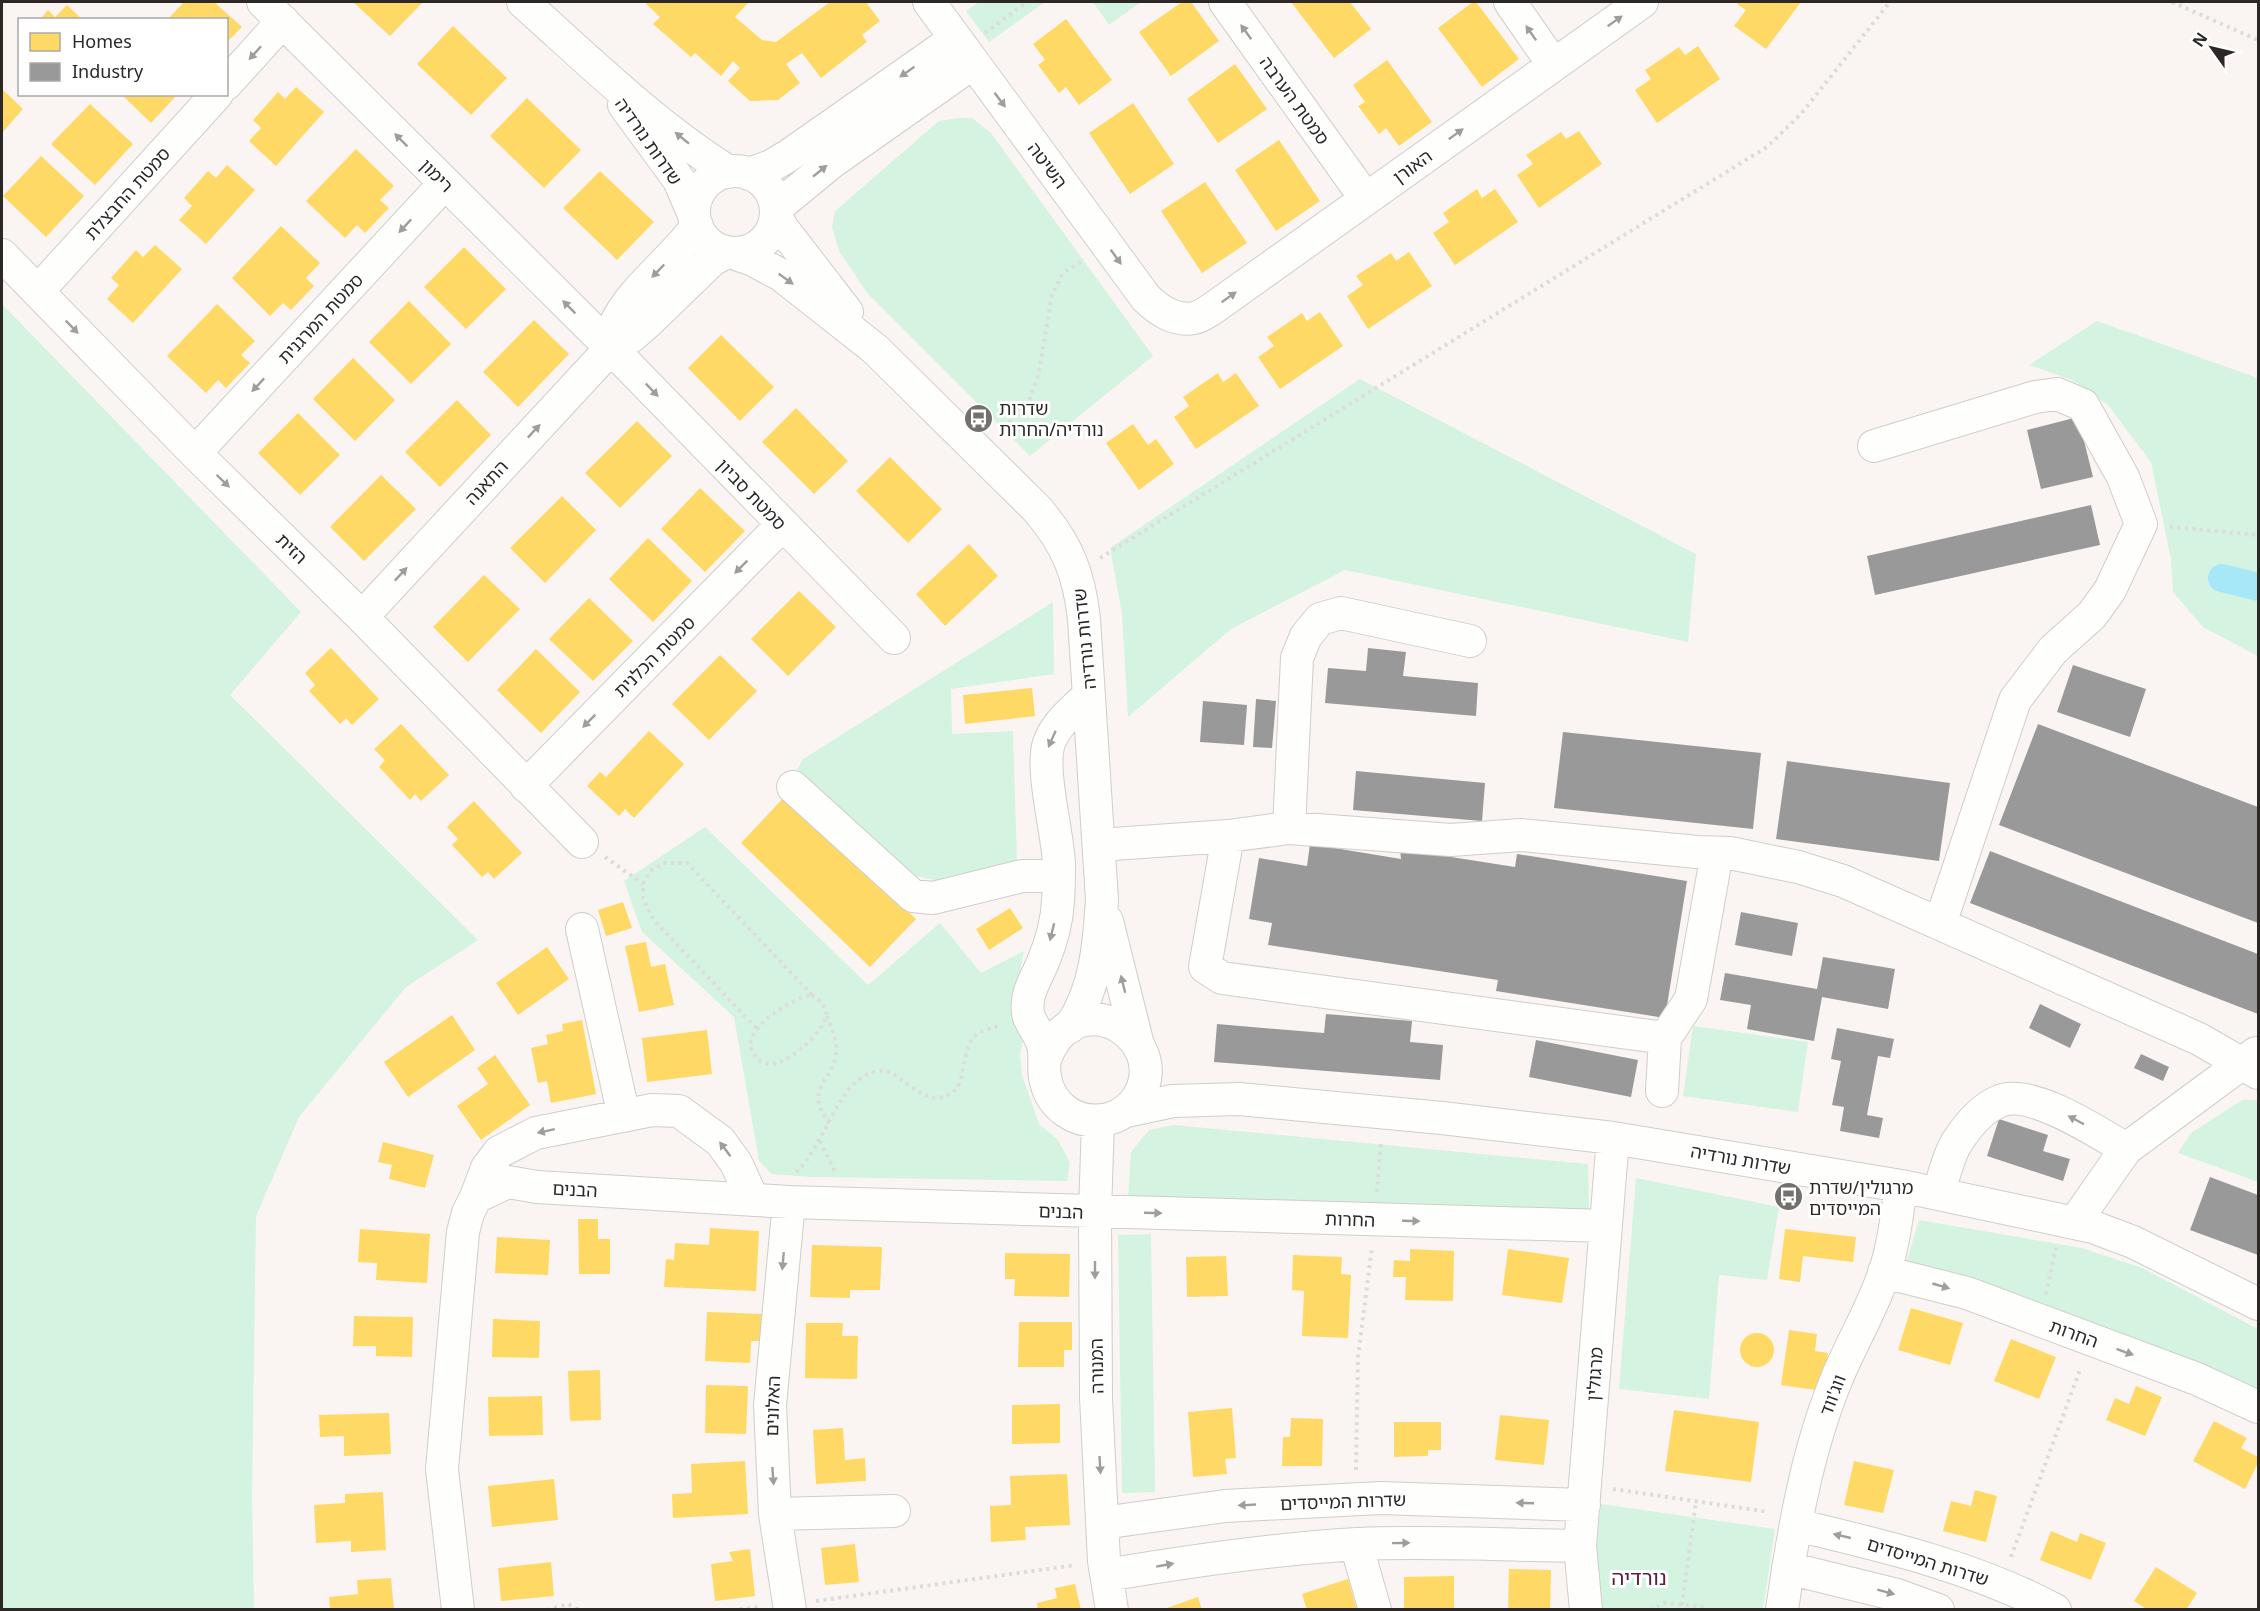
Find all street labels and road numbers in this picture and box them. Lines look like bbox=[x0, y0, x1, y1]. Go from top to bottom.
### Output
street label: סמטת הערבה bbox=[1255, 51, 1335, 149]
street label: שדרות נורדיה bbox=[610, 93, 688, 189]
street label: השיטה bbox=[1023, 137, 1073, 193]
street label: סמטת החבצלת bbox=[79, 141, 175, 245]
street label: האורן bbox=[1387, 144, 1437, 188]
street label: רימון bbox=[415, 153, 459, 197]
street label: סמטת המרגנית bbox=[272, 268, 368, 368]
street label: סמטת סביון bbox=[712, 453, 792, 535]
street label: התאנה bbox=[459, 454, 513, 510]
street label: הזית bbox=[271, 527, 313, 569]
street label: שדרות נורדיה bbox=[1067, 587, 1101, 691]
street label: סמטת הכלנית bbox=[608, 610, 700, 702]
street label: שדרות נורדיה bbox=[1689, 1138, 1793, 1180]
street label: הבנים bbox=[552, 1176, 598, 1202]
street label: הבנים bbox=[1038, 1198, 1084, 1224]
street label: החרות bbox=[1324, 1206, 1376, 1232]
street label: החרות bbox=[2046, 1313, 2102, 1353]
street label: המנורה bbox=[1084, 1338, 1108, 1394]
street label: מרגולין bbox=[1580, 1346, 1608, 1402]
street label: ווג'ווד bbox=[1813, 1371, 1851, 1419]
street label: האלונים bbox=[759, 1375, 785, 1437]
street label: שדרות המייסדים bbox=[1280, 1487, 1406, 1515]
street label: שדרות המייסדים bbox=[1864, 1531, 1992, 1591]

